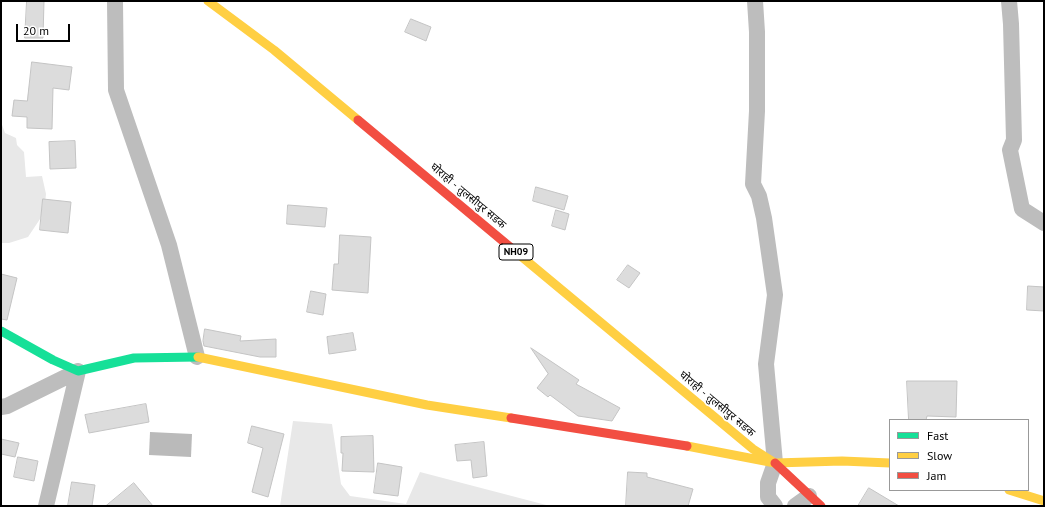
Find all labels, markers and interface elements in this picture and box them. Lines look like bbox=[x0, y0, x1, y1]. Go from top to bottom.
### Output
scale bar bbox=[18, 16, 72, 42]
text: 20 m bbox=[23, 23, 49, 38]
street label: घोराही - तुलसीपुर सडक bbox=[427, 161, 509, 231]
road number: NH09 bbox=[499, 244, 533, 260]
street label: घोराही - तुलसीपुर सडक bbox=[676, 369, 758, 439]
legend bbox=[889, 419, 1029, 491]
text: Fast bbox=[927, 428, 948, 443]
text: Slow bbox=[927, 448, 952, 463]
text: Jam bbox=[927, 468, 946, 483]

